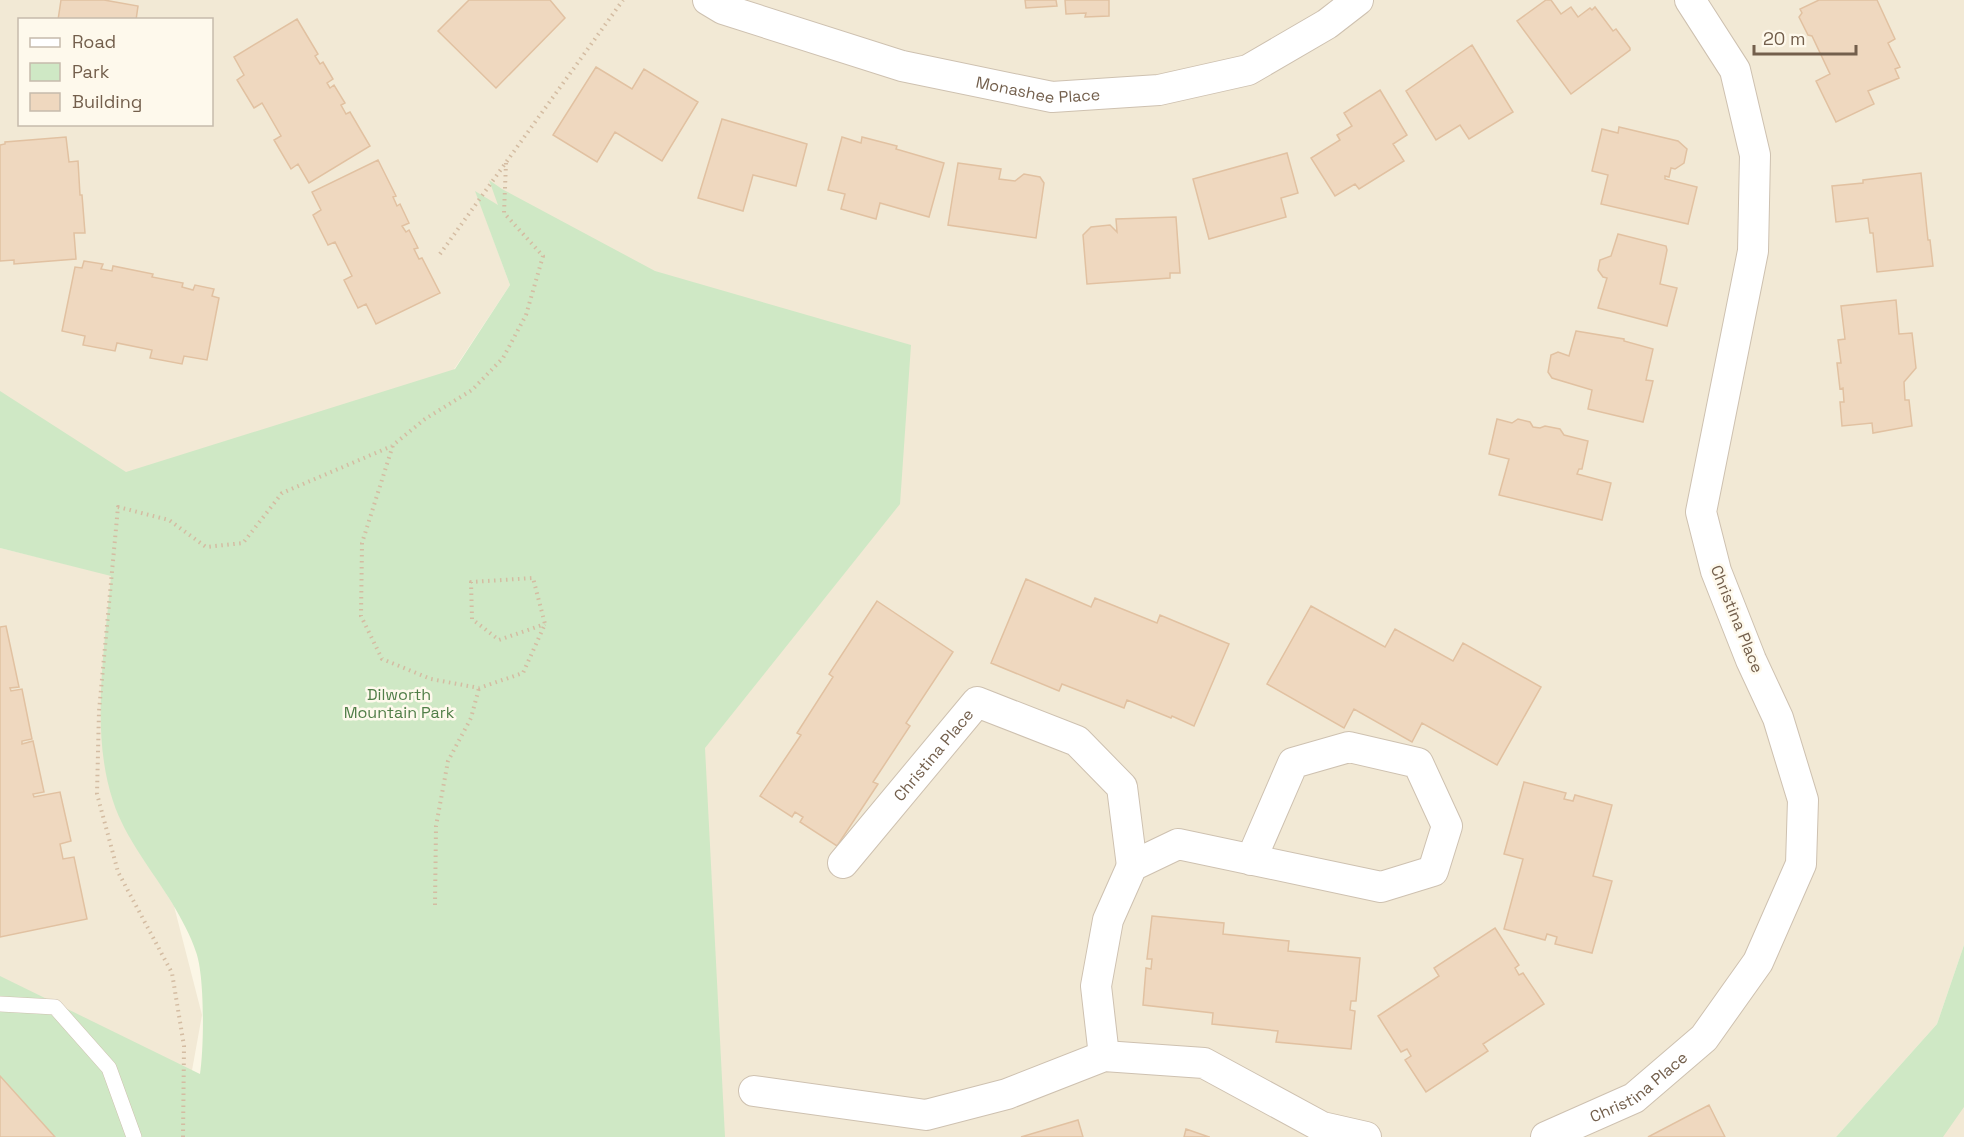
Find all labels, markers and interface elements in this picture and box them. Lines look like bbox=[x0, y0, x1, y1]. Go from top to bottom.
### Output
legend bbox=[18, 18, 213, 126]
scale bar bbox=[1754, 18, 1856, 56]
text: 20 m bbox=[1763, 27, 1806, 50]
text: Road bbox=[72, 30, 116, 53]
text: Park bbox=[72, 60, 110, 83]
street label: Monashee Place bbox=[974, 71, 1101, 108]
text: Building bbox=[72, 90, 142, 113]
street label: Christina Place bbox=[1706, 562, 1768, 676]
park label: Dilworth Mountain Park bbox=[344, 684, 455, 723]
street label: Christina Place bbox=[889, 704, 978, 805]
street label: Christina Place bbox=[1586, 1046, 1692, 1127]

